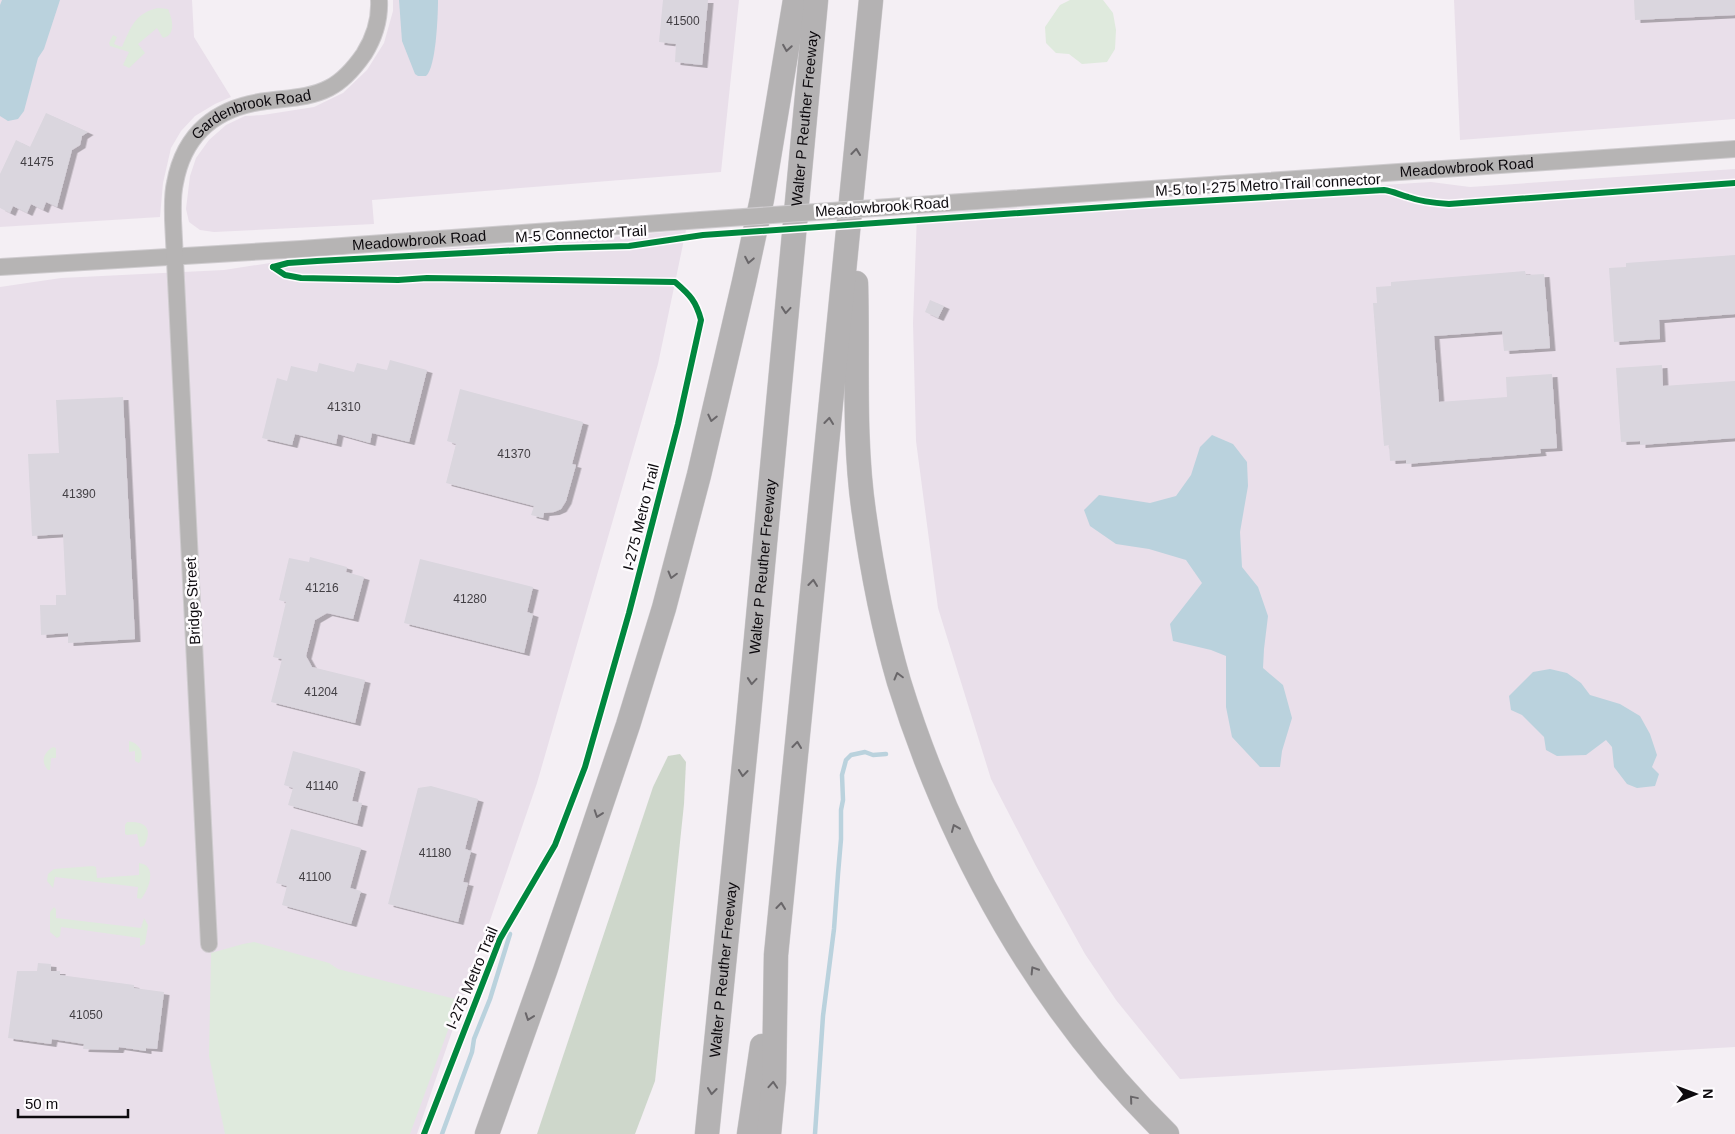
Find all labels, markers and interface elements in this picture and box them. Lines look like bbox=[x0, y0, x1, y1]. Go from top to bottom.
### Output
house number: 41500 bbox=[666, 14, 700, 28]
street label: Walter P Reuther Freeway bbox=[788, 30, 821, 207]
one-way arrow bbox=[782, 44, 793, 52]
street label: Gardenbrook Road bbox=[188, 86, 312, 142]
one-way arrow bbox=[850, 148, 861, 156]
street label: Meadowbrook Road bbox=[1399, 154, 1534, 180]
house number: 41475 bbox=[20, 155, 54, 169]
street label: M-5 to I-275 Metro Trail connector bbox=[1155, 170, 1381, 199]
street label: Meadowbrook Road bbox=[814, 193, 950, 220]
street label: M-5 Connector Trail bbox=[515, 222, 647, 245]
street label: Meadowbrook Road bbox=[352, 227, 487, 253]
one-way arrow bbox=[744, 255, 754, 264]
one-way arrow bbox=[781, 306, 792, 314]
house number: 41310 bbox=[327, 400, 361, 414]
one-way arrow bbox=[707, 414, 718, 422]
one-way arrow bbox=[823, 417, 834, 425]
house number: 41370 bbox=[497, 447, 531, 461]
street label: I-275 Metro Trail bbox=[619, 462, 662, 572]
street label: Walter P Reuther Freeway bbox=[746, 478, 779, 655]
house number: 41390 bbox=[62, 487, 96, 501]
street label: Bridge Street bbox=[182, 556, 203, 645]
one-way arrow bbox=[668, 571, 678, 579]
one-way arrow bbox=[807, 579, 818, 587]
house number: 41216 bbox=[305, 581, 339, 595]
house number: 41280 bbox=[453, 592, 487, 606]
one-way arrow bbox=[893, 672, 904, 681]
one-way arrow bbox=[747, 677, 758, 685]
house number: 41204 bbox=[304, 685, 338, 699]
one-way arrow bbox=[791, 740, 802, 748]
one-way arrow bbox=[738, 769, 749, 777]
house number: 41140 bbox=[306, 779, 339, 793]
one-way arrow bbox=[594, 809, 604, 817]
one-way arrow bbox=[951, 824, 962, 833]
house number: 41180 bbox=[419, 846, 452, 860]
house number: 41100 bbox=[299, 870, 332, 884]
street label: Walter P Reuther Freeway bbox=[706, 881, 740, 1058]
one-way arrow bbox=[775, 902, 786, 910]
street label: I-275 Metro Trail bbox=[442, 924, 501, 1031]
one-way arrow bbox=[1031, 967, 1040, 976]
house number: 41050 bbox=[69, 1008, 103, 1022]
one-way arrow bbox=[525, 1013, 535, 1021]
north arrow bbox=[1670, 1069, 1720, 1119]
one-way arrow bbox=[768, 1081, 779, 1089]
scale bar bbox=[18, 1086, 128, 1118]
one-way arrow bbox=[706, 1087, 717, 1095]
text: N bbox=[1700, 1089, 1716, 1099]
text: 50 m bbox=[25, 1095, 58, 1112]
one-way arrow bbox=[1130, 1096, 1138, 1105]

